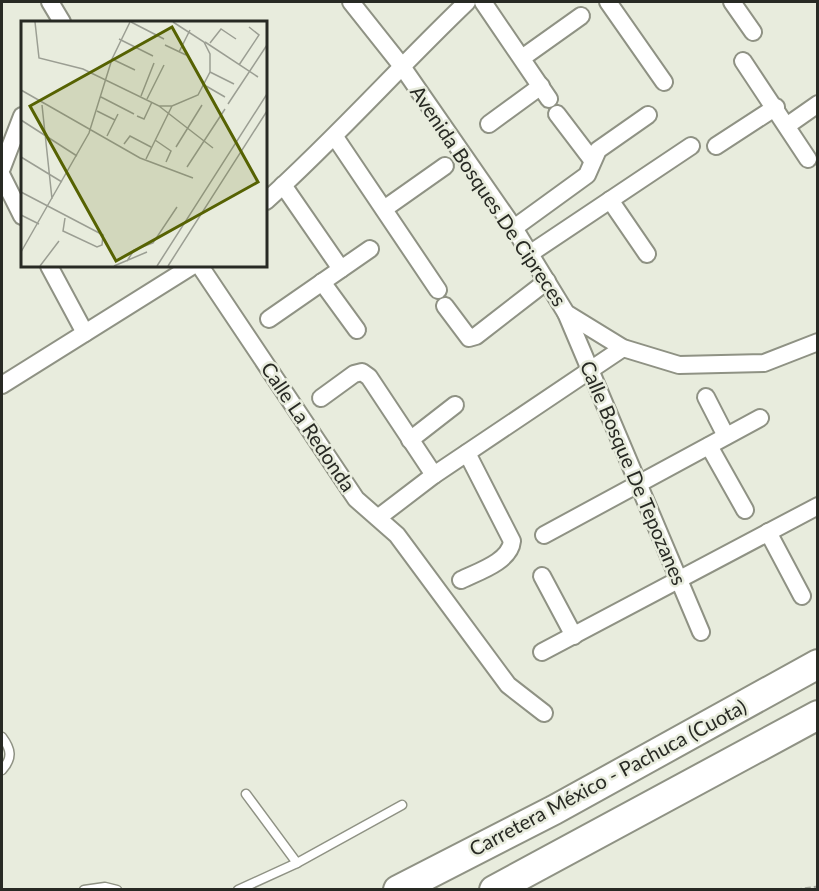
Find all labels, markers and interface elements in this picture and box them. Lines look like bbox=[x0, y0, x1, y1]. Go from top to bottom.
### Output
inset map bbox=[21, 21, 267, 267]
street label: Avenida Bosques De Cipreces bbox=[406, 80, 572, 310]
street label: Calle La Redonda bbox=[257, 357, 361, 496]
street label: Calle Bosque De Tepozanes bbox=[576, 357, 692, 588]
street label: Carretera México - Pachuca (Cuota) bbox=[465, 694, 750, 861]

